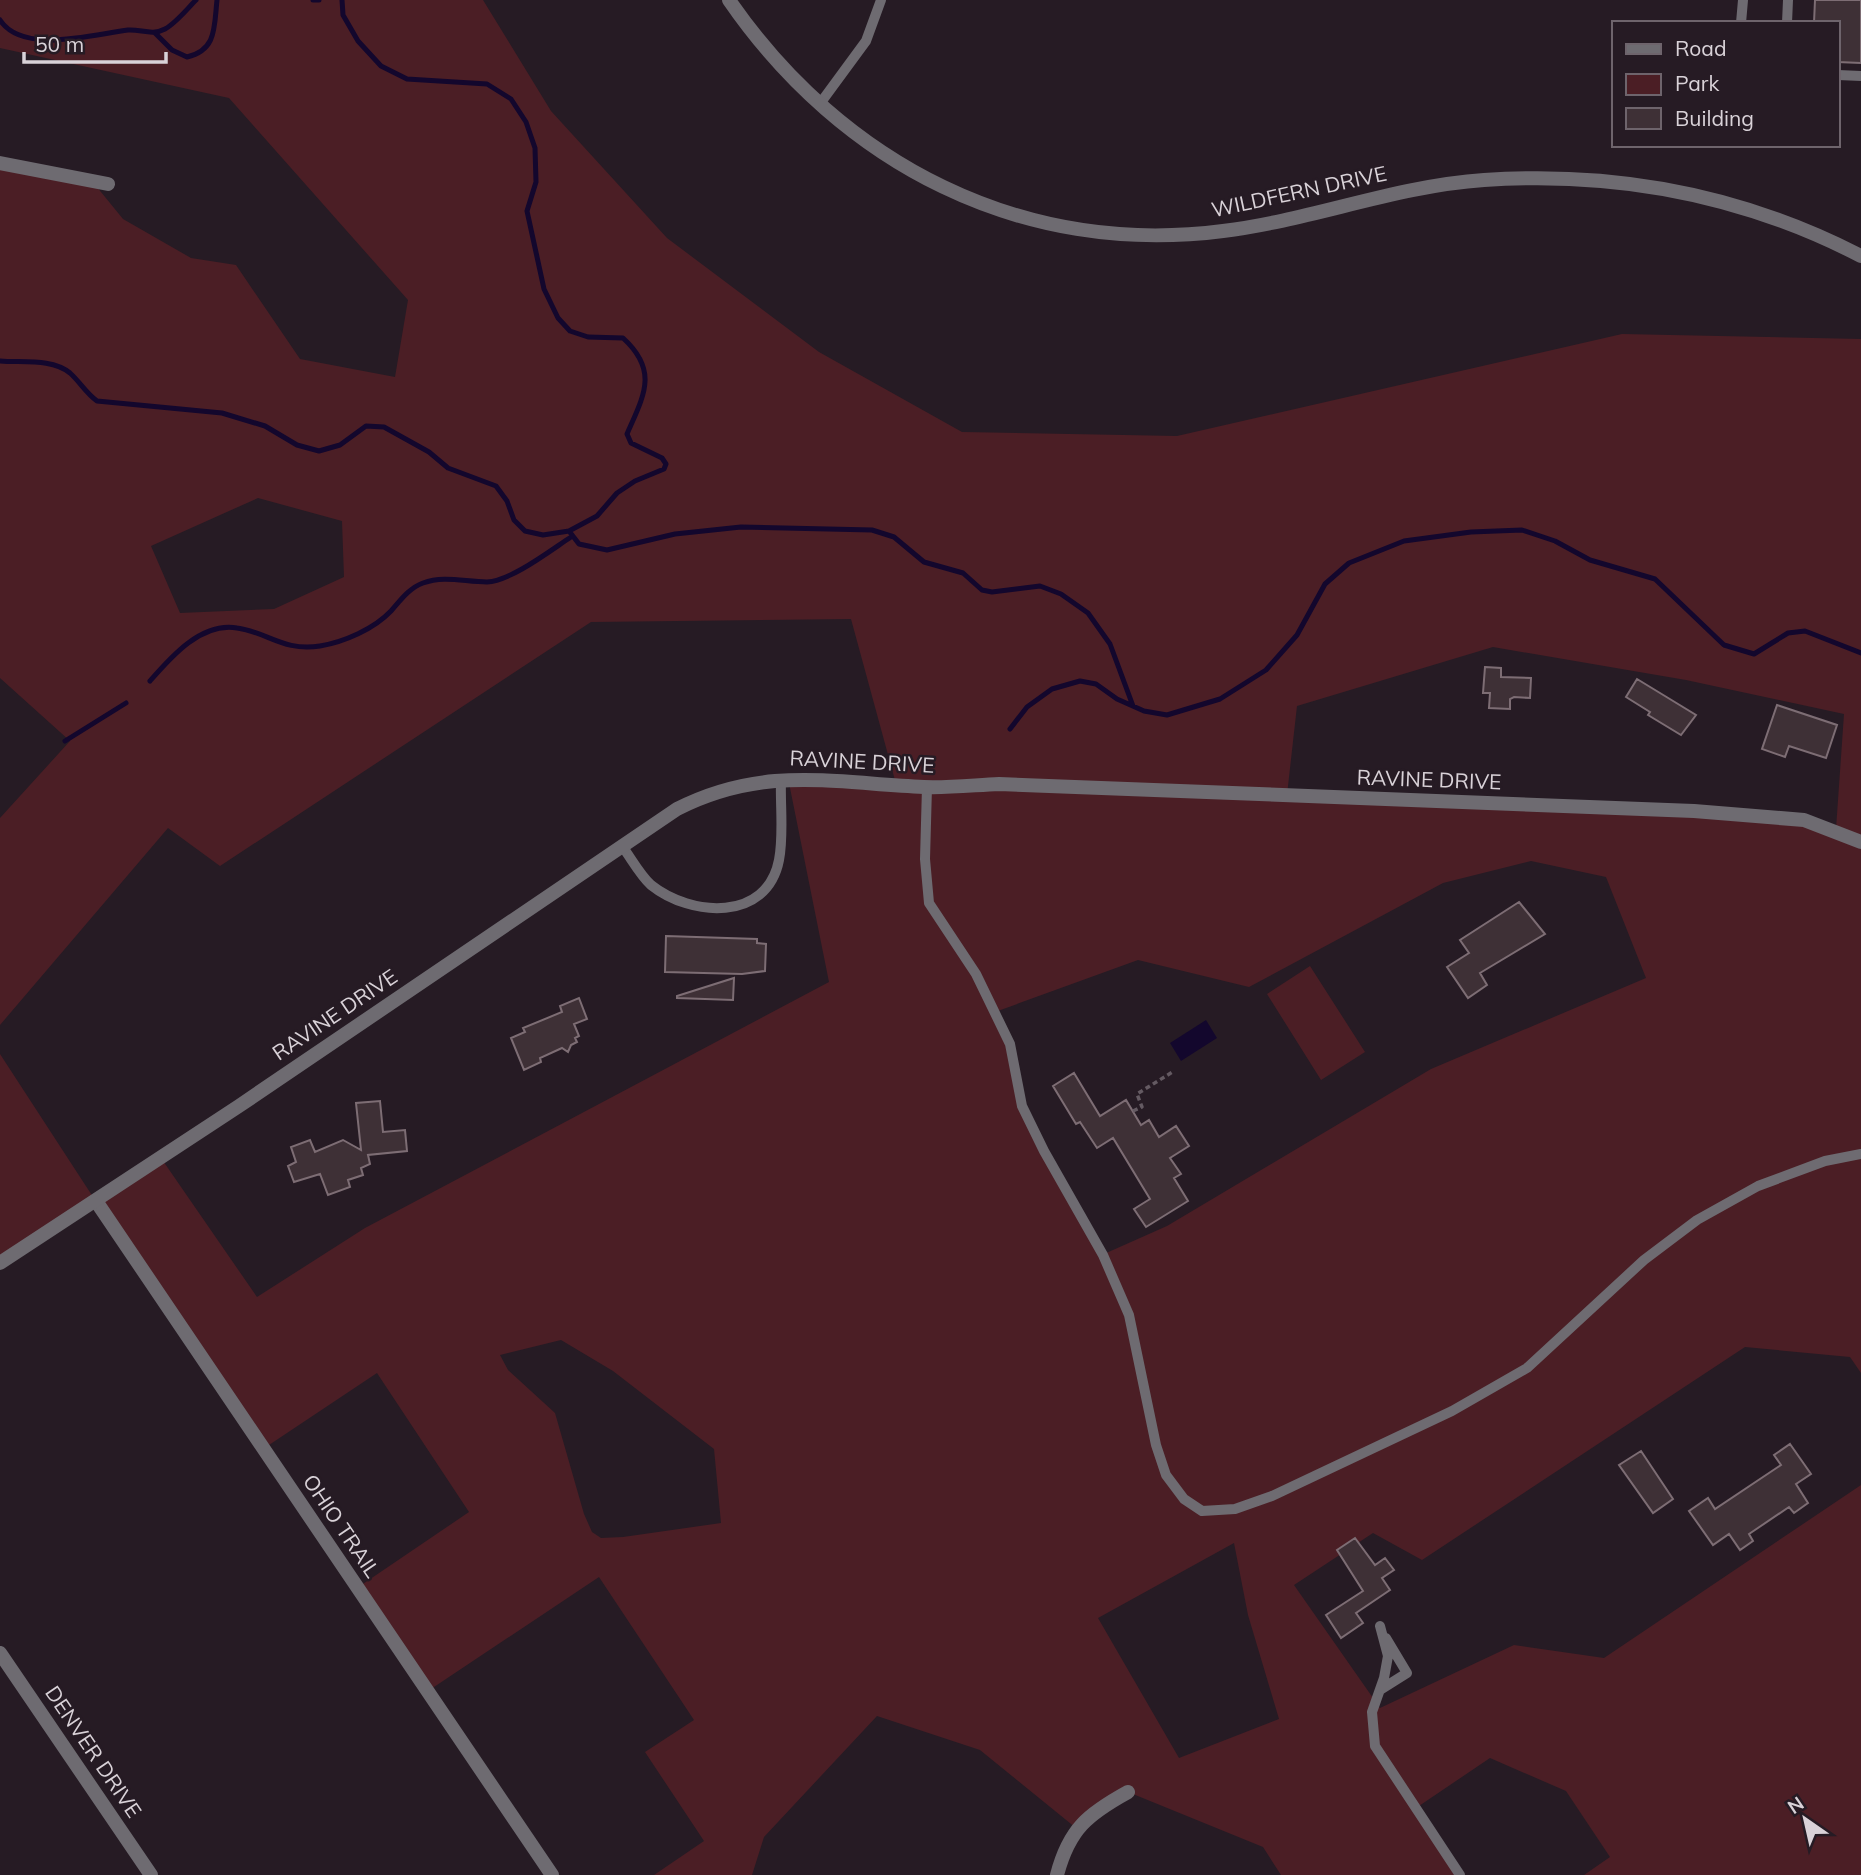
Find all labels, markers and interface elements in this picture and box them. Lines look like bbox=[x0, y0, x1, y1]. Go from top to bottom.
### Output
scale bar bbox=[24, 21, 166, 65]
legend bbox=[1612, 21, 1840, 147]
text: 50 m bbox=[35, 31, 84, 57]
text: Road bbox=[1675, 35, 1726, 61]
text: Park bbox=[1675, 70, 1719, 96]
text: Building bbox=[1675, 105, 1754, 131]
street label: WILDFERN DRIVE bbox=[1209, 160, 1389, 222]
street label: RAVINE DRIVE bbox=[789, 744, 935, 778]
street label: RAVINE DRIVE bbox=[1356, 763, 1502, 795]
street label: RAVINE DRIVE bbox=[267, 963, 402, 1065]
street label: OHIO TRAIL bbox=[298, 1469, 386, 1582]
street label: DENVER DRIVE bbox=[40, 1681, 147, 1822]
north arrow bbox=[1770, 1784, 1840, 1854]
text: N bbox=[1783, 1791, 1808, 1819]

